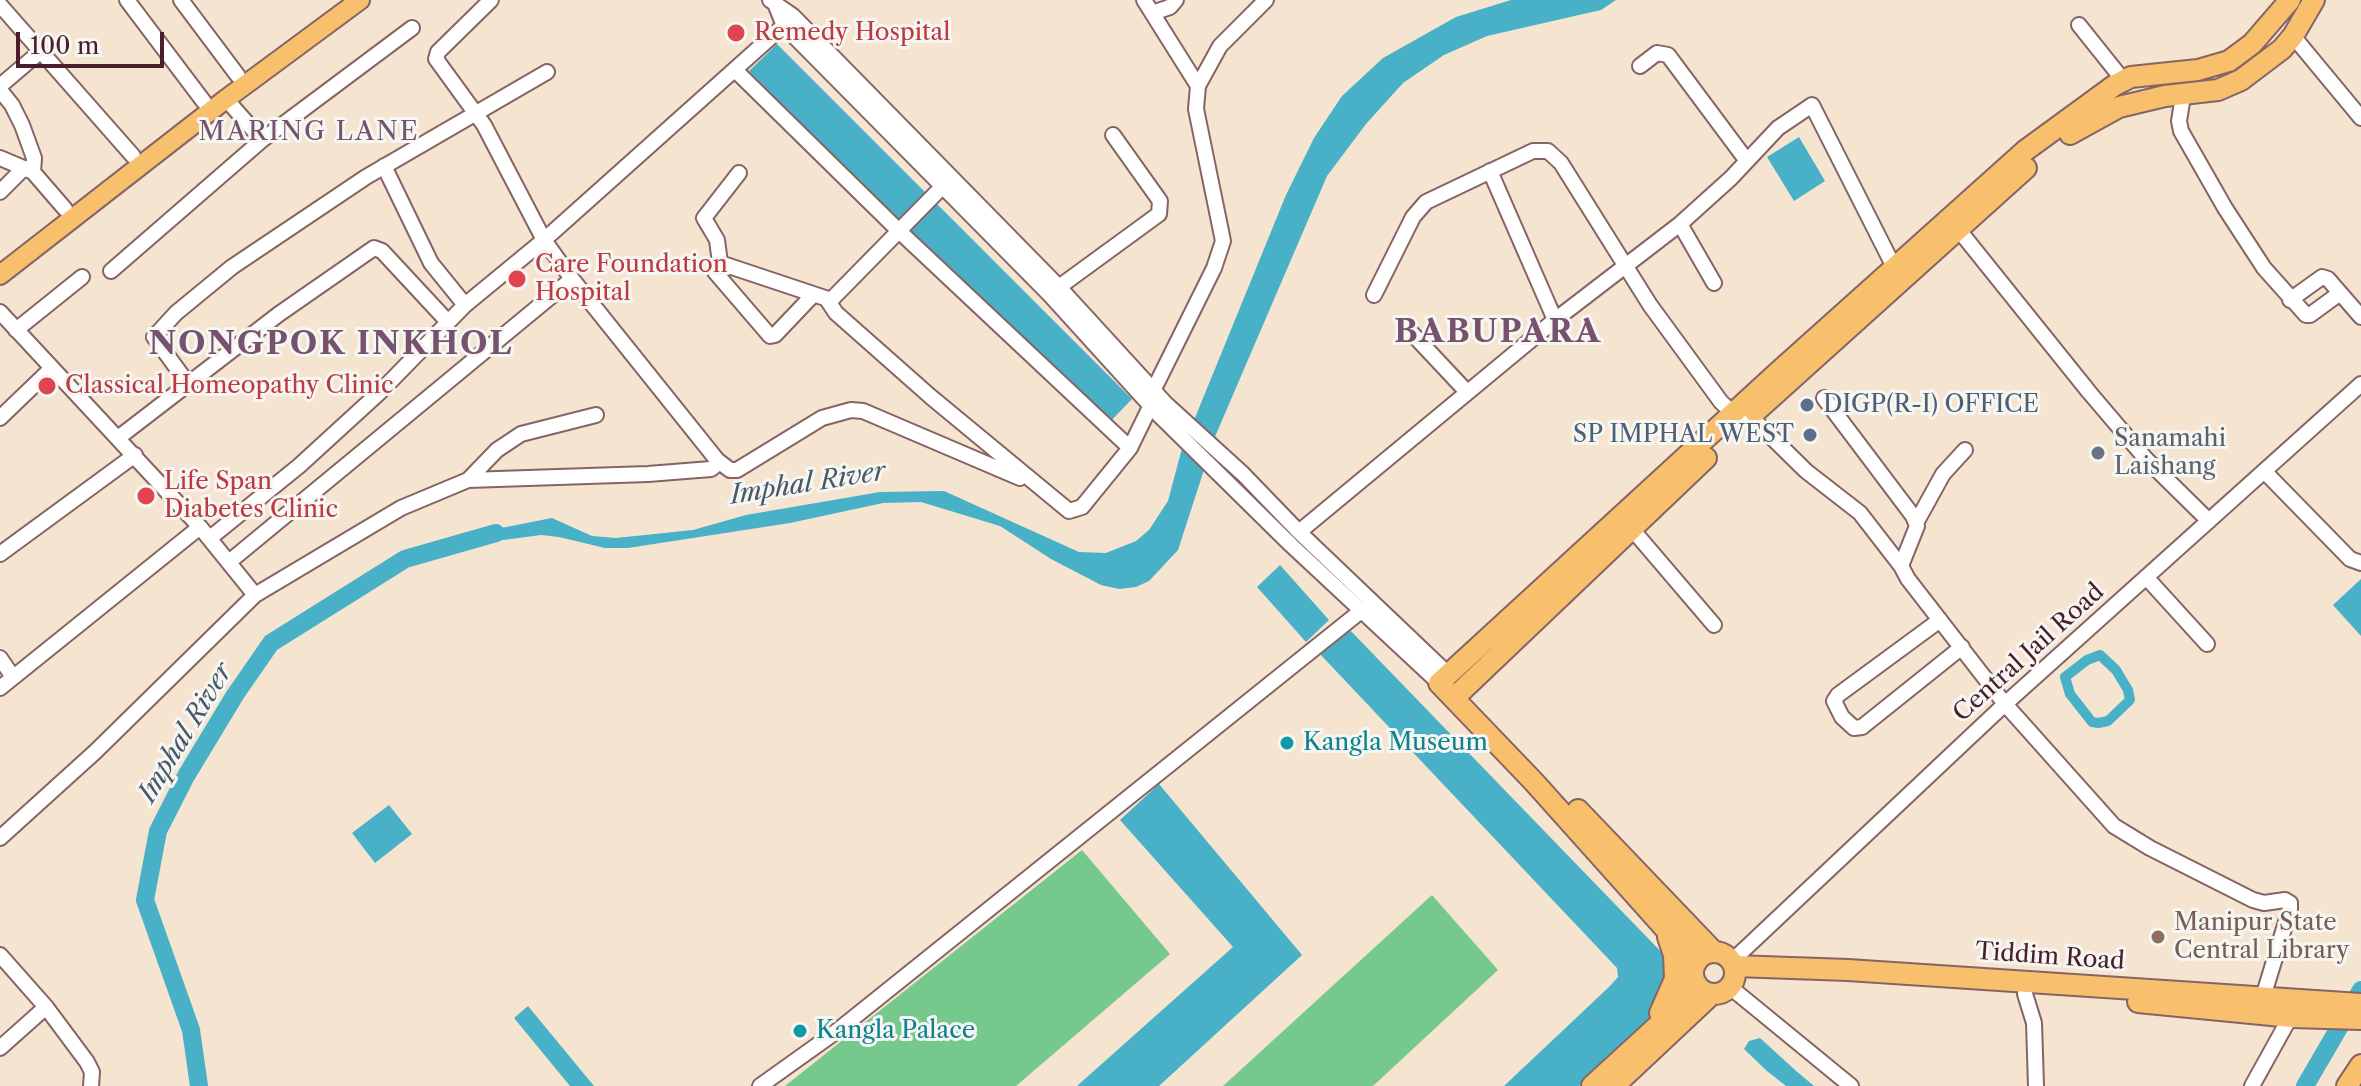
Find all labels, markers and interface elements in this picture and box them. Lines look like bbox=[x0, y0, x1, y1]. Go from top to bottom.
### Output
scale bar bbox=[20, 16, 168, 66]
place label: Remedy Hospital bbox=[754, 19, 950, 47]
marker: Remedy Hospital bbox=[725, 22, 747, 44]
text: 100 m bbox=[30, 31, 99, 60]
district label: MARING LANE bbox=[198, 116, 420, 148]
place label: Care Foundation Hospital bbox=[535, 251, 728, 307]
marker: Care Foundation Hospital bbox=[506, 268, 528, 290]
district label: BABUPARA bbox=[1394, 314, 1602, 352]
district label: NONGPOK INKHOL bbox=[149, 326, 513, 364]
place label: Classical Homeopathy Clinic bbox=[65, 372, 393, 400]
marker: Classical Homeopathy Clinic bbox=[36, 375, 58, 397]
place label: DIGP(R-I) OFFICE bbox=[1823, 391, 2039, 419]
marker: DIGP(R-I) OFFICE bbox=[1798, 396, 1816, 414]
place label: SP IMPHAL WEST bbox=[1573, 421, 1794, 449]
place label: Sanamahi Laishang bbox=[2114, 425, 2226, 481]
marker: SP IMPHAL WEST bbox=[1801, 426, 1819, 444]
marker: Sanamahi Laishang bbox=[2089, 444, 2107, 462]
water label: Imphal River bbox=[728, 456, 888, 512]
place label: Life Span Diabetes Clinic bbox=[164, 468, 338, 524]
marker: Life Span Diabetes Clinic bbox=[135, 485, 157, 507]
street label: Central Jail Road bbox=[1948, 578, 2110, 728]
water label: Imphal River bbox=[132, 658, 240, 808]
place label: Kangla Museum bbox=[1303, 729, 1488, 757]
marker: Kangla Museum bbox=[1278, 734, 1296, 752]
place label: Manipur State Central Library bbox=[2174, 909, 2349, 965]
marker: Manipur State Central Library bbox=[2149, 928, 2167, 946]
street label: Tiddim Road bbox=[1974, 937, 2126, 977]
place label: Kangla Palace bbox=[816, 1017, 975, 1045]
marker: Kangla Palace bbox=[791, 1022, 809, 1040]

